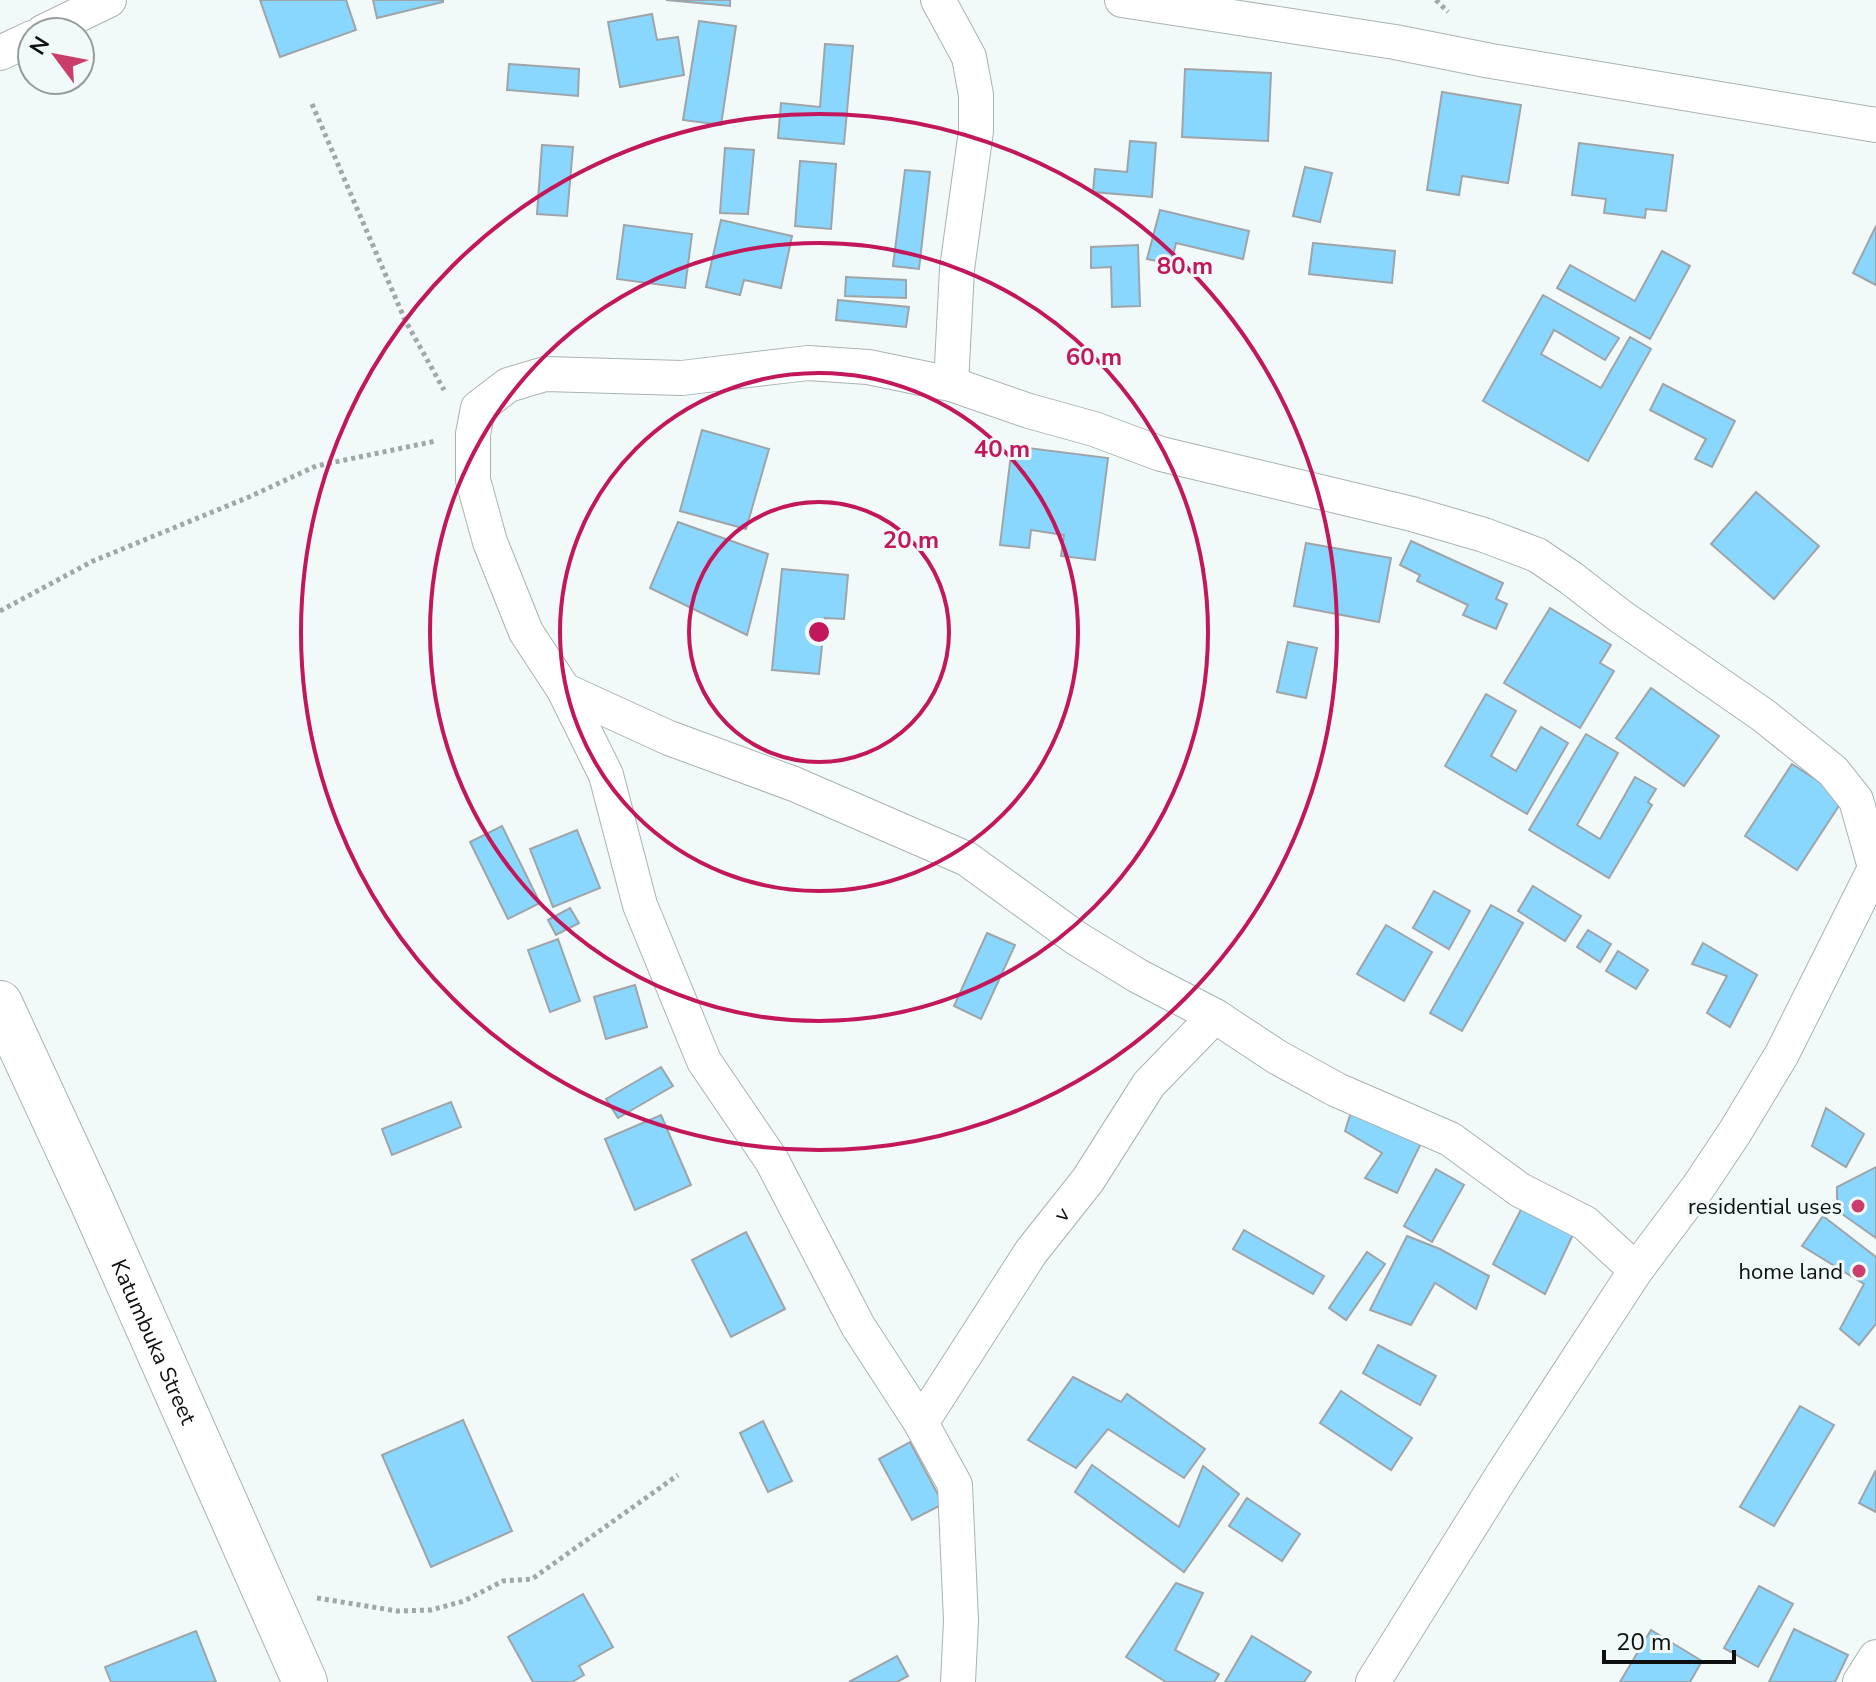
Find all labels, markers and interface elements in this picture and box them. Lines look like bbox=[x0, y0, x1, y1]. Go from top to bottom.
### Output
north arrow bbox=[16, 16, 96, 96]
text: N bbox=[23, 31, 57, 61]
text: 80 m bbox=[1157, 250, 1213, 282]
text: 60 m bbox=[1066, 341, 1122, 373]
text: 40 m bbox=[974, 433, 1030, 465]
text: 20 m bbox=[883, 524, 939, 556]
centre of rings bbox=[805, 618, 833, 646]
place label: residential uses bbox=[1688, 1192, 1842, 1222]
marker: residential uses bbox=[1849, 1197, 1867, 1215]
street label: v bbox=[1047, 1200, 1078, 1228]
street label: Katumbuka Street bbox=[103, 1255, 203, 1430]
place label: home land bbox=[1739, 1257, 1843, 1287]
marker: home land bbox=[1850, 1262, 1868, 1280]
scale bar bbox=[1604, 1614, 1734, 1664]
text: 20 m bbox=[1616, 1626, 1672, 1658]

